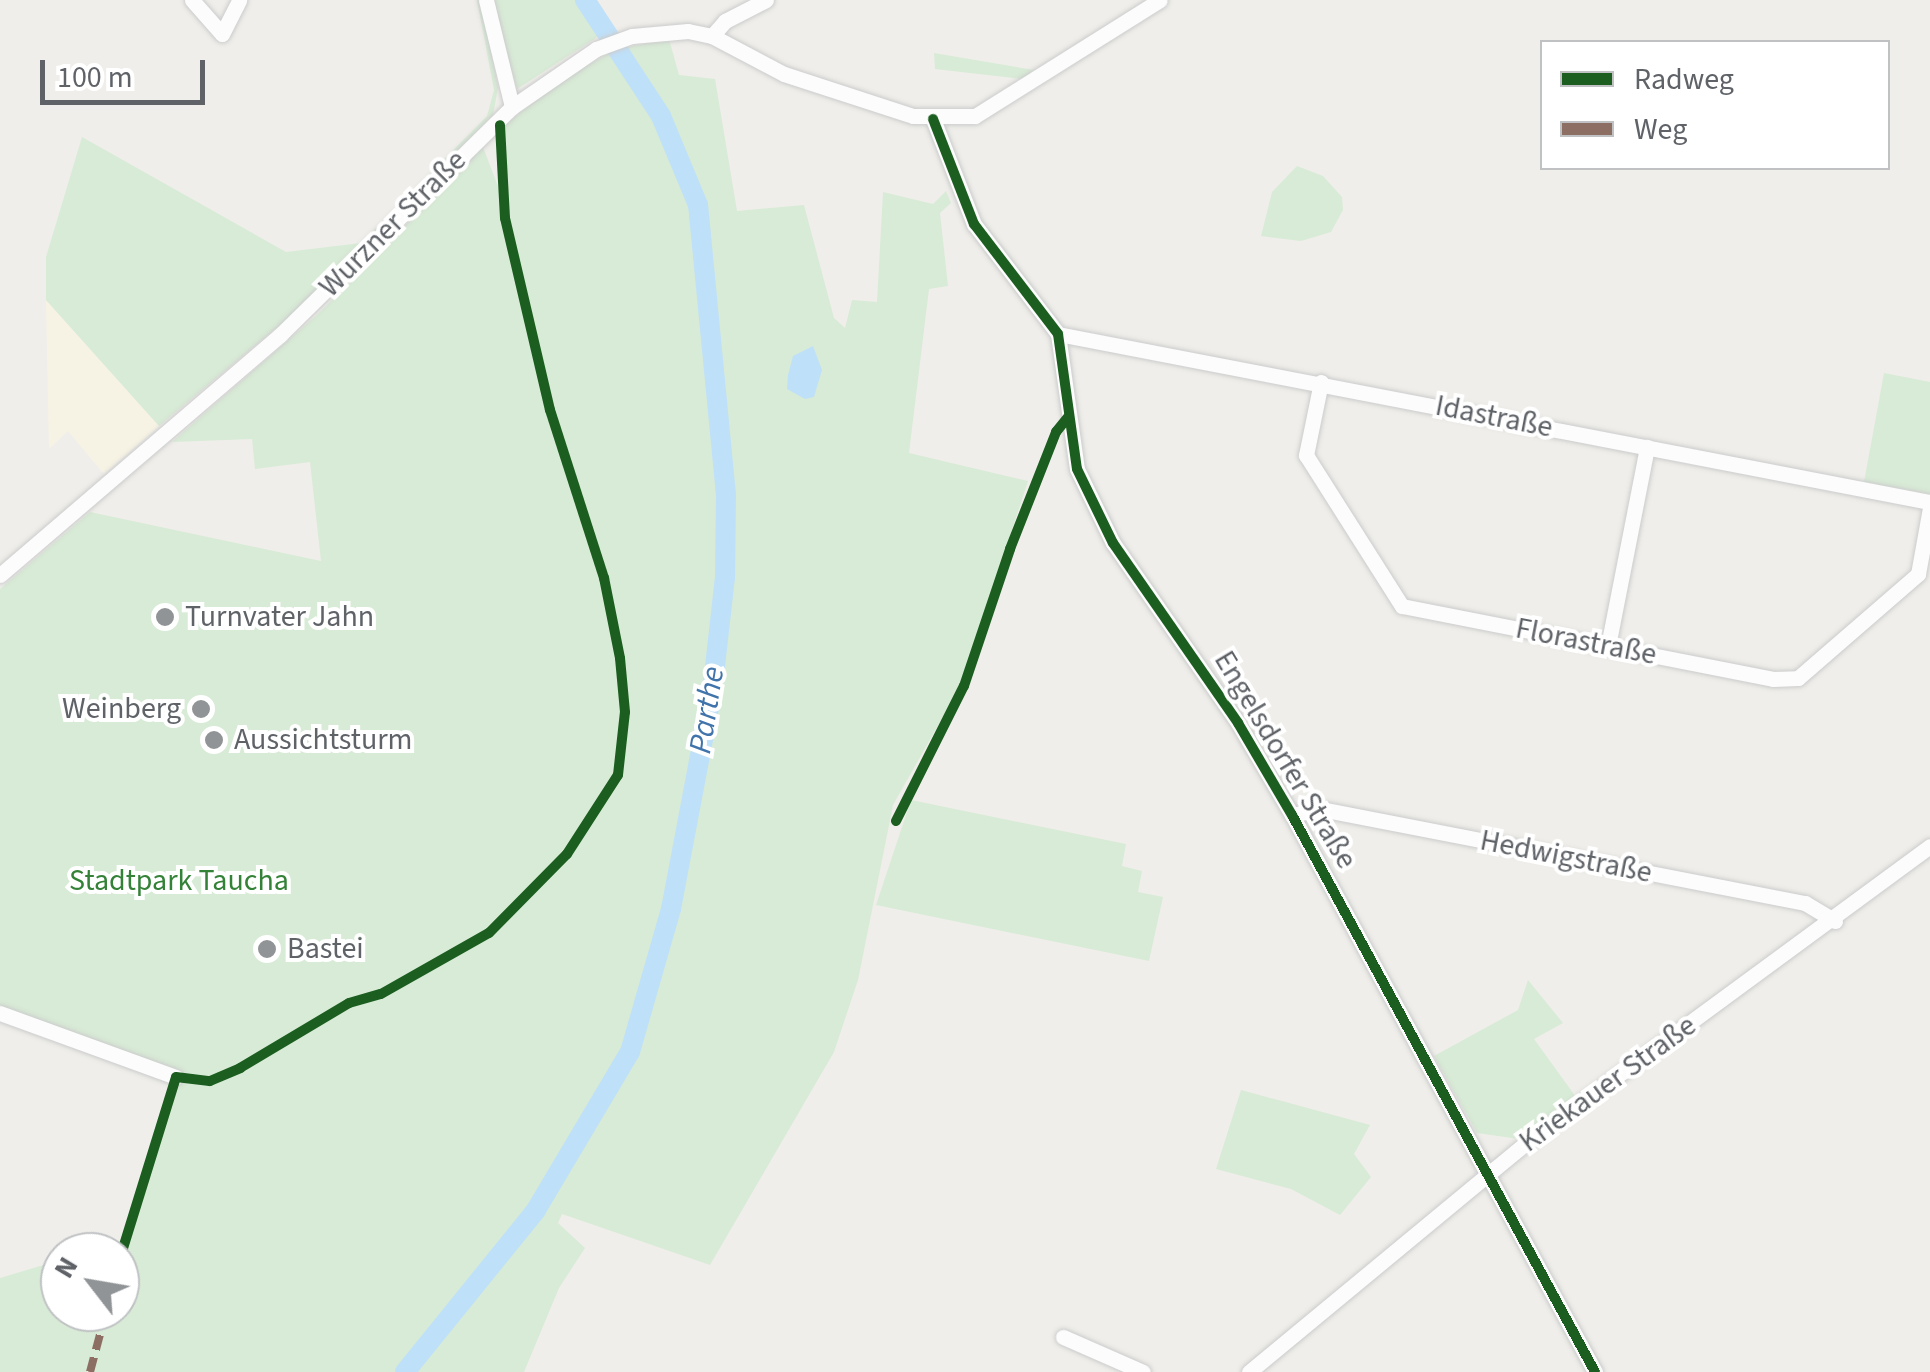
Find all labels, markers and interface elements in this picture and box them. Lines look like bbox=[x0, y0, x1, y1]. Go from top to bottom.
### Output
scale bar bbox=[45, 40, 210, 102]
legend bbox=[1540, 40, 1890, 170]
text: 100 m bbox=[57, 56, 133, 99]
text: Radweg bbox=[1634, 58, 1734, 101]
text: Weg bbox=[1634, 108, 1687, 151]
street label: Wurzner Straße bbox=[312, 143, 474, 305]
street label: Idastraße bbox=[1432, 388, 1556, 446]
place label: Turnvater Jahn bbox=[185, 599, 374, 635]
marker: Turnvater Jahn bbox=[154, 606, 176, 628]
street label: Florastraße bbox=[1513, 611, 1659, 673]
street label: Engelsdorfer Straße bbox=[1206, 645, 1364, 875]
water label: Parthe bbox=[681, 664, 733, 756]
place label: Weinberg bbox=[62, 691, 181, 727]
marker: Weinberg bbox=[190, 698, 212, 720]
place label: Aussichtsturm bbox=[234, 722, 412, 758]
marker: Aussichtsturm bbox=[203, 729, 225, 751]
street label: Hedwigstraße bbox=[1477, 823, 1655, 891]
park label: Stadtpark Taucha bbox=[69, 863, 289, 899]
place label: Bastei bbox=[287, 931, 364, 967]
marker: Bastei bbox=[256, 938, 278, 960]
street label: Kriekauer Straße bbox=[1513, 1008, 1703, 1160]
north arrow bbox=[40, 1232, 140, 1332]
text: N bbox=[44, 1249, 88, 1286]

